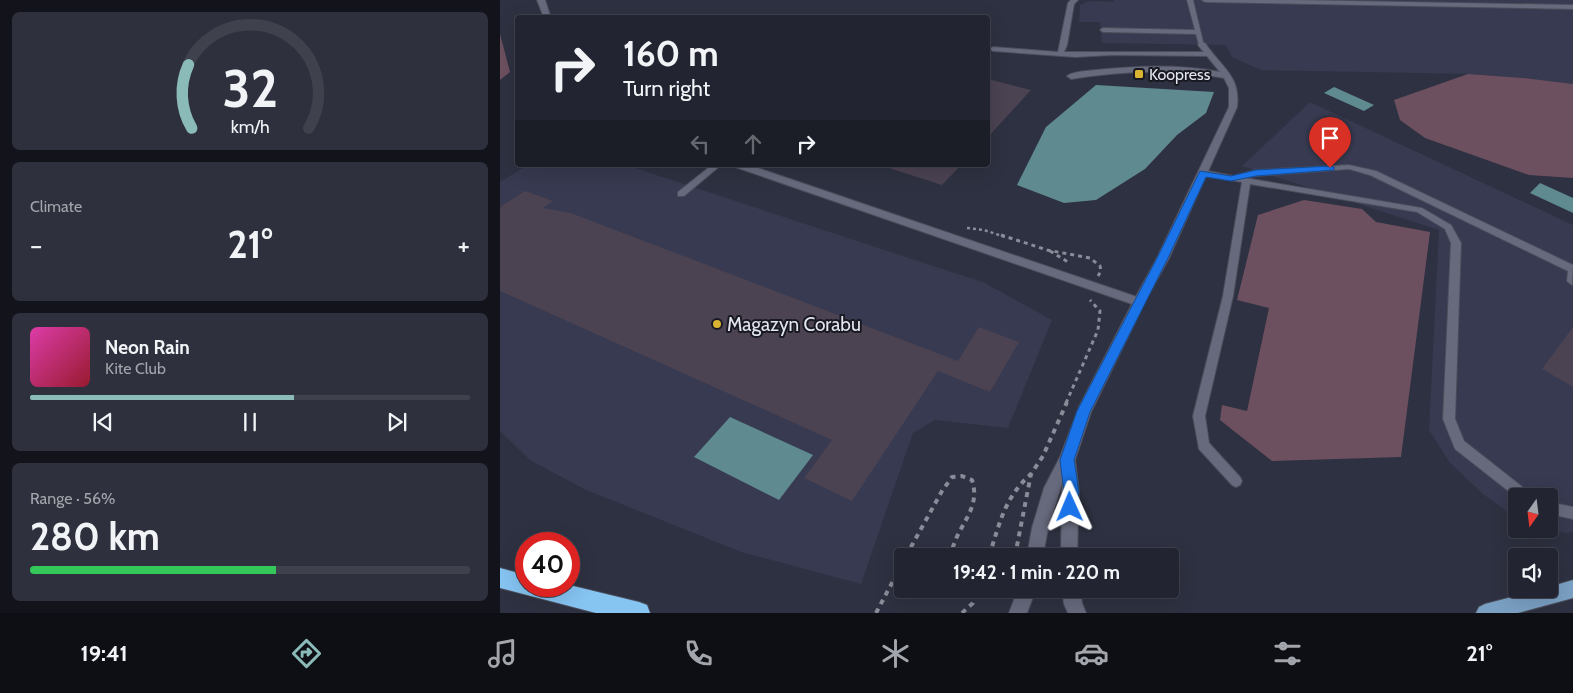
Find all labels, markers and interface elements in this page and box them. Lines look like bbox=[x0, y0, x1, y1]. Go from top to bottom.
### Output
text: 160 m bbox=[623, 32, 719, 75]
icon: right bbox=[540, 35, 605, 100]
text: 32 bbox=[222, 57, 278, 120]
place label: Koopress bbox=[1149, 65, 1211, 84]
marker: Koopress bbox=[1133, 68, 1145, 80]
text: Turn right bbox=[623, 75, 710, 102]
text: km/h bbox=[230, 116, 270, 137]
pin bbox=[1309, 117, 1351, 168]
icon: arrive bbox=[1316, 124, 1344, 152]
icon: left bbox=[686, 130, 714, 158]
icon: ahead bbox=[739, 130, 767, 158]
icon: right bbox=[792, 130, 820, 158]
text: Climate bbox=[30, 197, 82, 216]
text: 21° bbox=[227, 221, 273, 268]
text: − bbox=[30, 228, 42, 262]
text: + bbox=[458, 228, 470, 262]
place label: Magazyn Corabu bbox=[727, 313, 861, 336]
marker: Magazyn Corabu bbox=[711, 318, 723, 330]
text: Neon Rain bbox=[105, 336, 190, 359]
text: Kite Club bbox=[105, 359, 166, 378]
icon: previous bbox=[89, 408, 117, 436]
icon: pause bbox=[236, 408, 264, 436]
icon: next bbox=[383, 408, 411, 436]
position arrow bbox=[1043, 480, 1095, 532]
north arrow bbox=[1508, 488, 1558, 538]
map controls bbox=[1508, 488, 1558, 598]
text: Range · 56% bbox=[30, 489, 116, 508]
text: 280 km bbox=[30, 513, 160, 560]
speed limit sign: 40 bbox=[515, 532, 580, 597]
button: sound bbox=[1508, 548, 1558, 598]
text: 19:42 · 1 min · 220 m bbox=[953, 561, 1120, 584]
icon: directions bbox=[289, 636, 324, 671]
icon: music bbox=[485, 636, 520, 671]
icon: phone bbox=[681, 636, 716, 671]
icon: climate bbox=[878, 636, 913, 671]
icon: car bbox=[1074, 636, 1109, 671]
icon: filters bbox=[1270, 636, 1305, 671]
text: 19:41 bbox=[81, 640, 128, 667]
text: 21° bbox=[1466, 640, 1492, 667]

